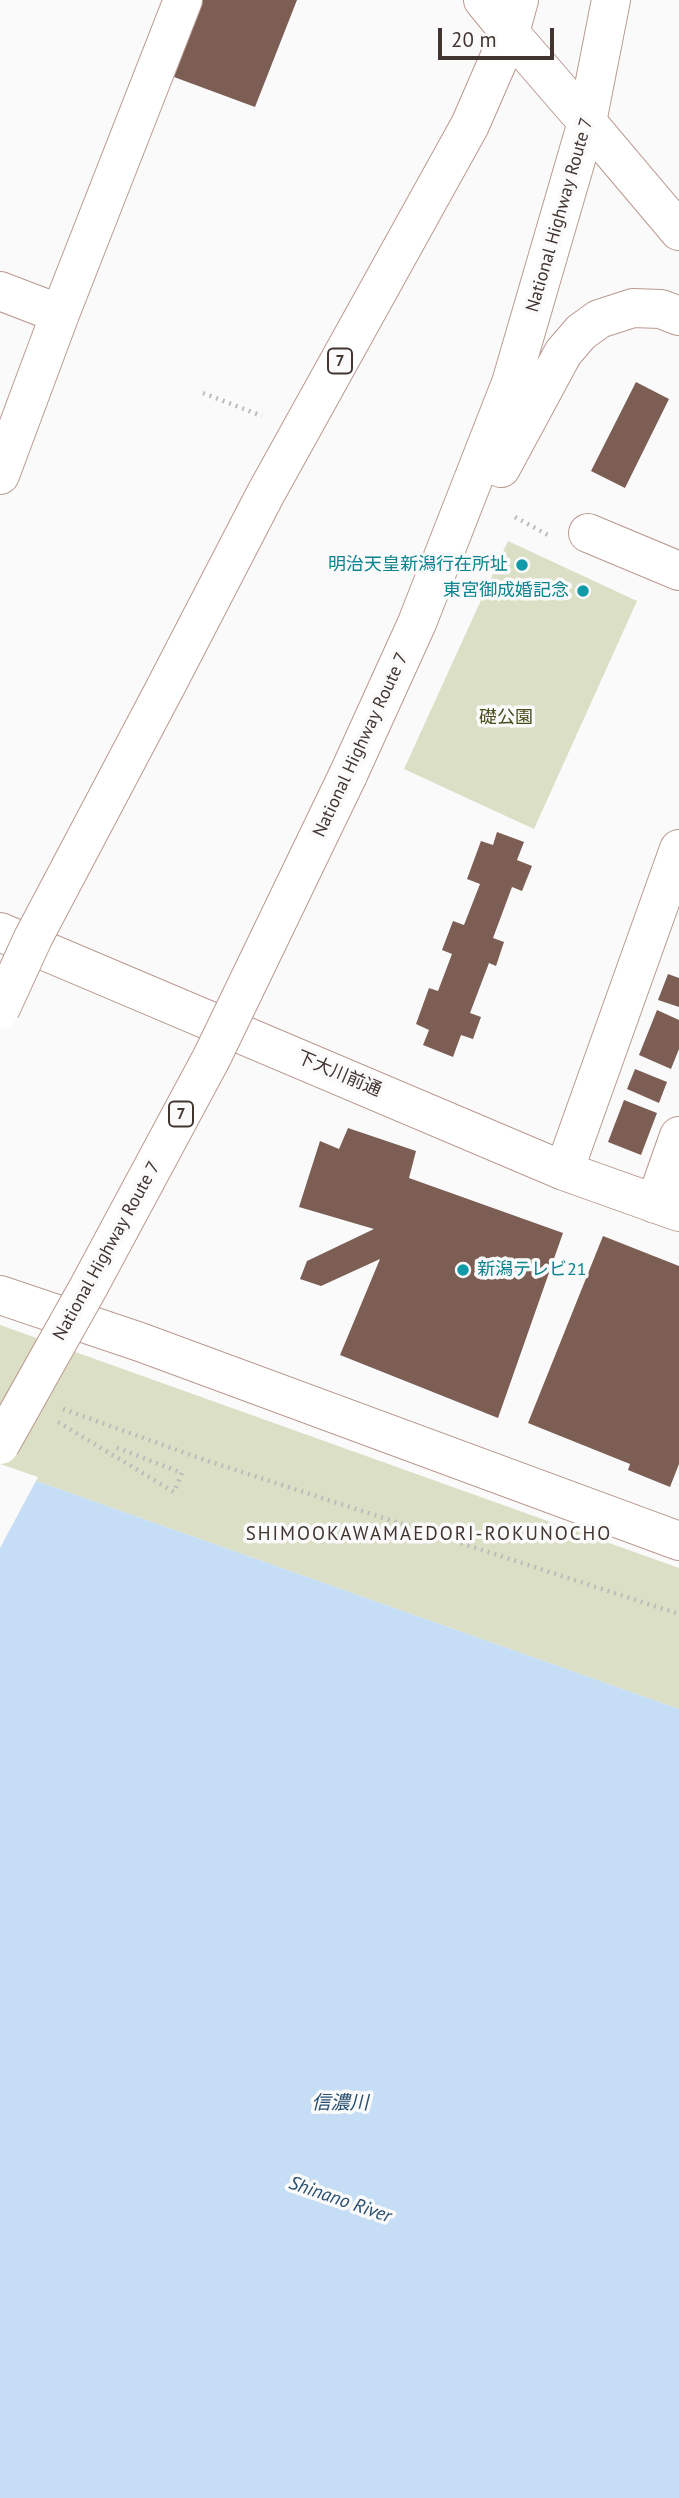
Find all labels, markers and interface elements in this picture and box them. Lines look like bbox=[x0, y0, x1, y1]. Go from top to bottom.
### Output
scale bar bbox=[441, 14, 556, 58]
text: 20 m bbox=[451, 26, 497, 53]
street label: National Highway Route 7 bbox=[522, 115, 598, 315]
road number: 7 bbox=[328, 348, 352, 374]
place label: 明治天皇新潟行在所址 bbox=[328, 554, 508, 576]
marker: 明治天皇新潟行在所址 bbox=[514, 557, 530, 573]
place label: 東宮御成婚記念 bbox=[443, 580, 569, 602]
marker: 東宮御成婚記念 bbox=[575, 583, 591, 599]
street label: National Highway Route 7 bbox=[309, 649, 413, 841]
park label: 礎公園 bbox=[479, 707, 533, 729]
street label: 下大川前通 bbox=[293, 1046, 385, 1102]
road number: 7 bbox=[169, 1102, 193, 1126]
street label: National Highway Route 7 bbox=[49, 1158, 165, 1344]
place label: 新潟テレビ21 bbox=[477, 1259, 587, 1281]
marker: 新潟テレビ21 bbox=[455, 1262, 471, 1278]
district label: SHIMOOKAWAMAEDORI-ROKUNOCHO bbox=[249, 1524, 609, 1546]
water label: 信濃川 bbox=[312, 2093, 368, 2115]
water label: Shinano River bbox=[286, 2172, 394, 2228]

